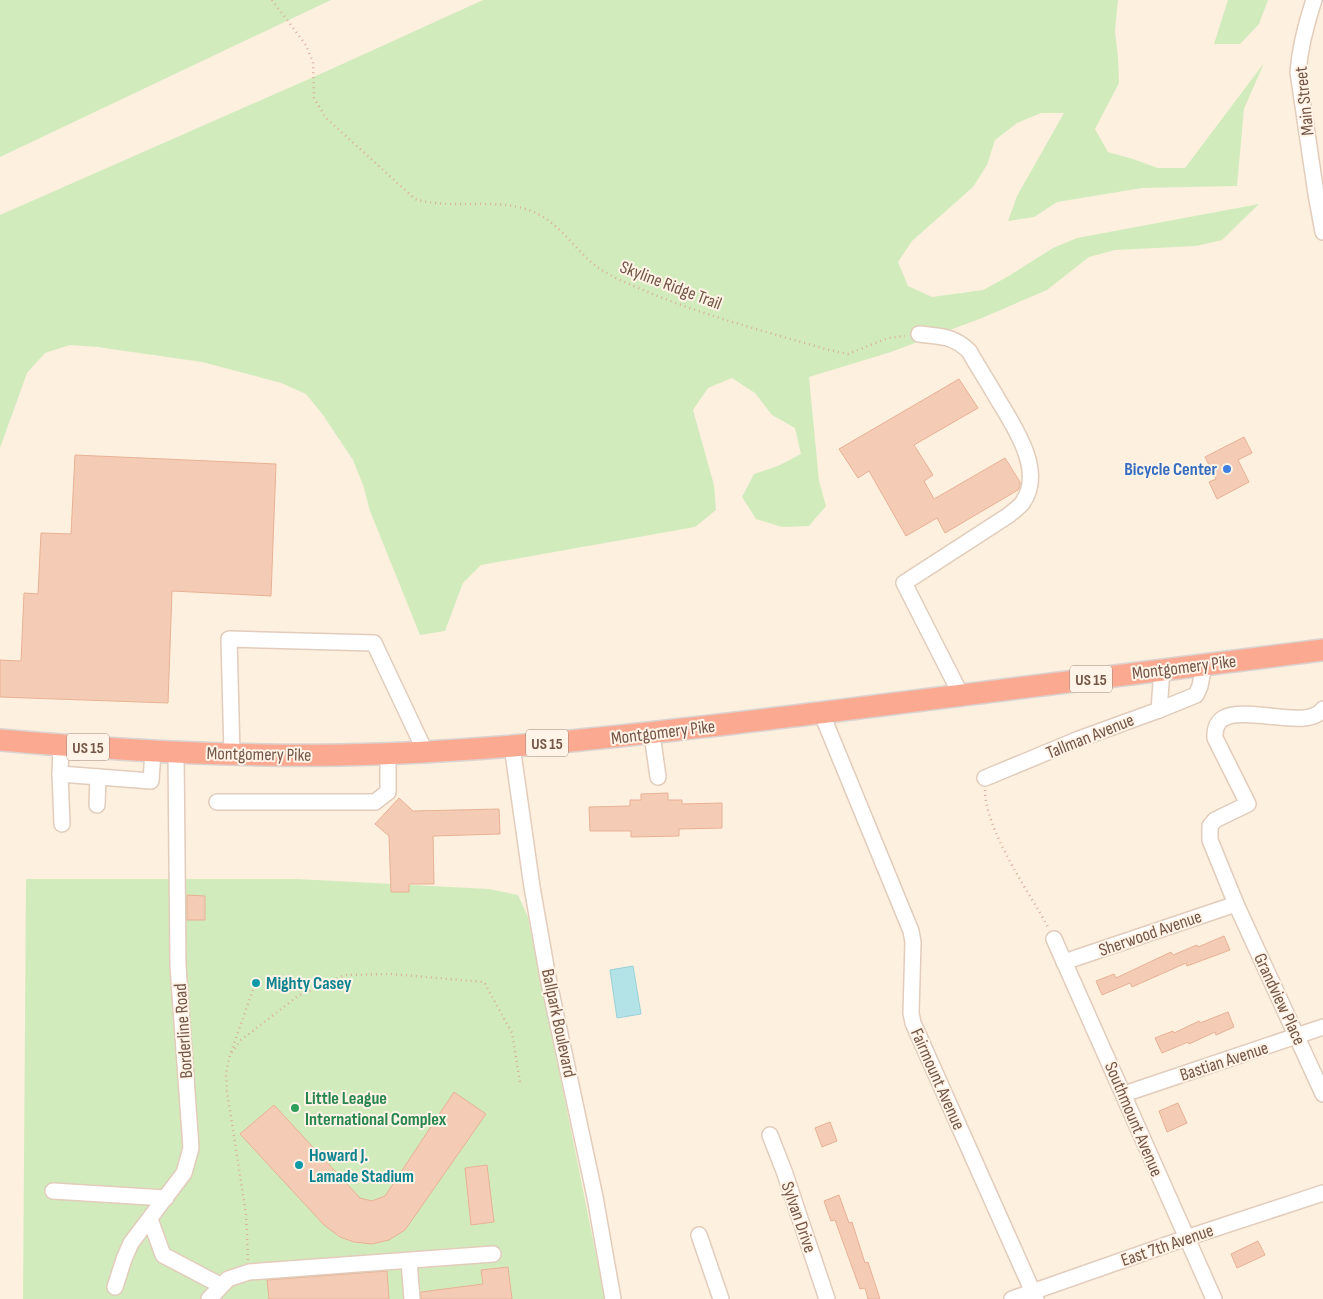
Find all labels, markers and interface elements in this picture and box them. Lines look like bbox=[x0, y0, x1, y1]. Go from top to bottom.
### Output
street label: Main Street bbox=[1290, 65, 1319, 137]
street label: Skyline Ridge Trail bbox=[617, 256, 725, 314]
place label: Bicycle Center bbox=[1124, 459, 1217, 480]
marker: Bicycle Center bbox=[1221, 463, 1233, 475]
street label: Montgomery Pike bbox=[1131, 651, 1237, 684]
road number: US 15 bbox=[1070, 666, 1112, 692]
street label: Tallman Avenue bbox=[1043, 709, 1137, 764]
street label: Montgomery Pike bbox=[610, 716, 716, 749]
road number: US 15 bbox=[526, 730, 568, 756]
road number: US 15 bbox=[67, 734, 109, 760]
street label: Montgomery Pike bbox=[206, 743, 312, 766]
street label: Sherwood Avenue bbox=[1096, 906, 1204, 961]
street label: Grandview Place bbox=[1249, 950, 1310, 1048]
street label: Ballpark Boulevard bbox=[537, 967, 580, 1079]
place label: Mighty Casey bbox=[266, 973, 352, 994]
marker: Mighty Casey bbox=[250, 977, 262, 989]
street label: Borderline Road bbox=[170, 983, 197, 1079]
street label: Fairmount Avenue bbox=[906, 1025, 969, 1133]
street label: Bastian Avenue bbox=[1177, 1037, 1271, 1086]
street label: Southmount Avenue bbox=[1100, 1059, 1167, 1180]
place label: Little League International Complex bbox=[305, 1088, 447, 1130]
marker: Little League International Complex bbox=[289, 1102, 301, 1114]
place label: Howard J. Lamade Stadium bbox=[309, 1145, 414, 1187]
marker: Howard J. Lamade Stadium bbox=[293, 1159, 305, 1171]
street label: Sylvan Drive bbox=[777, 1179, 820, 1255]
street label: East 7th Avenue bbox=[1118, 1220, 1216, 1271]

